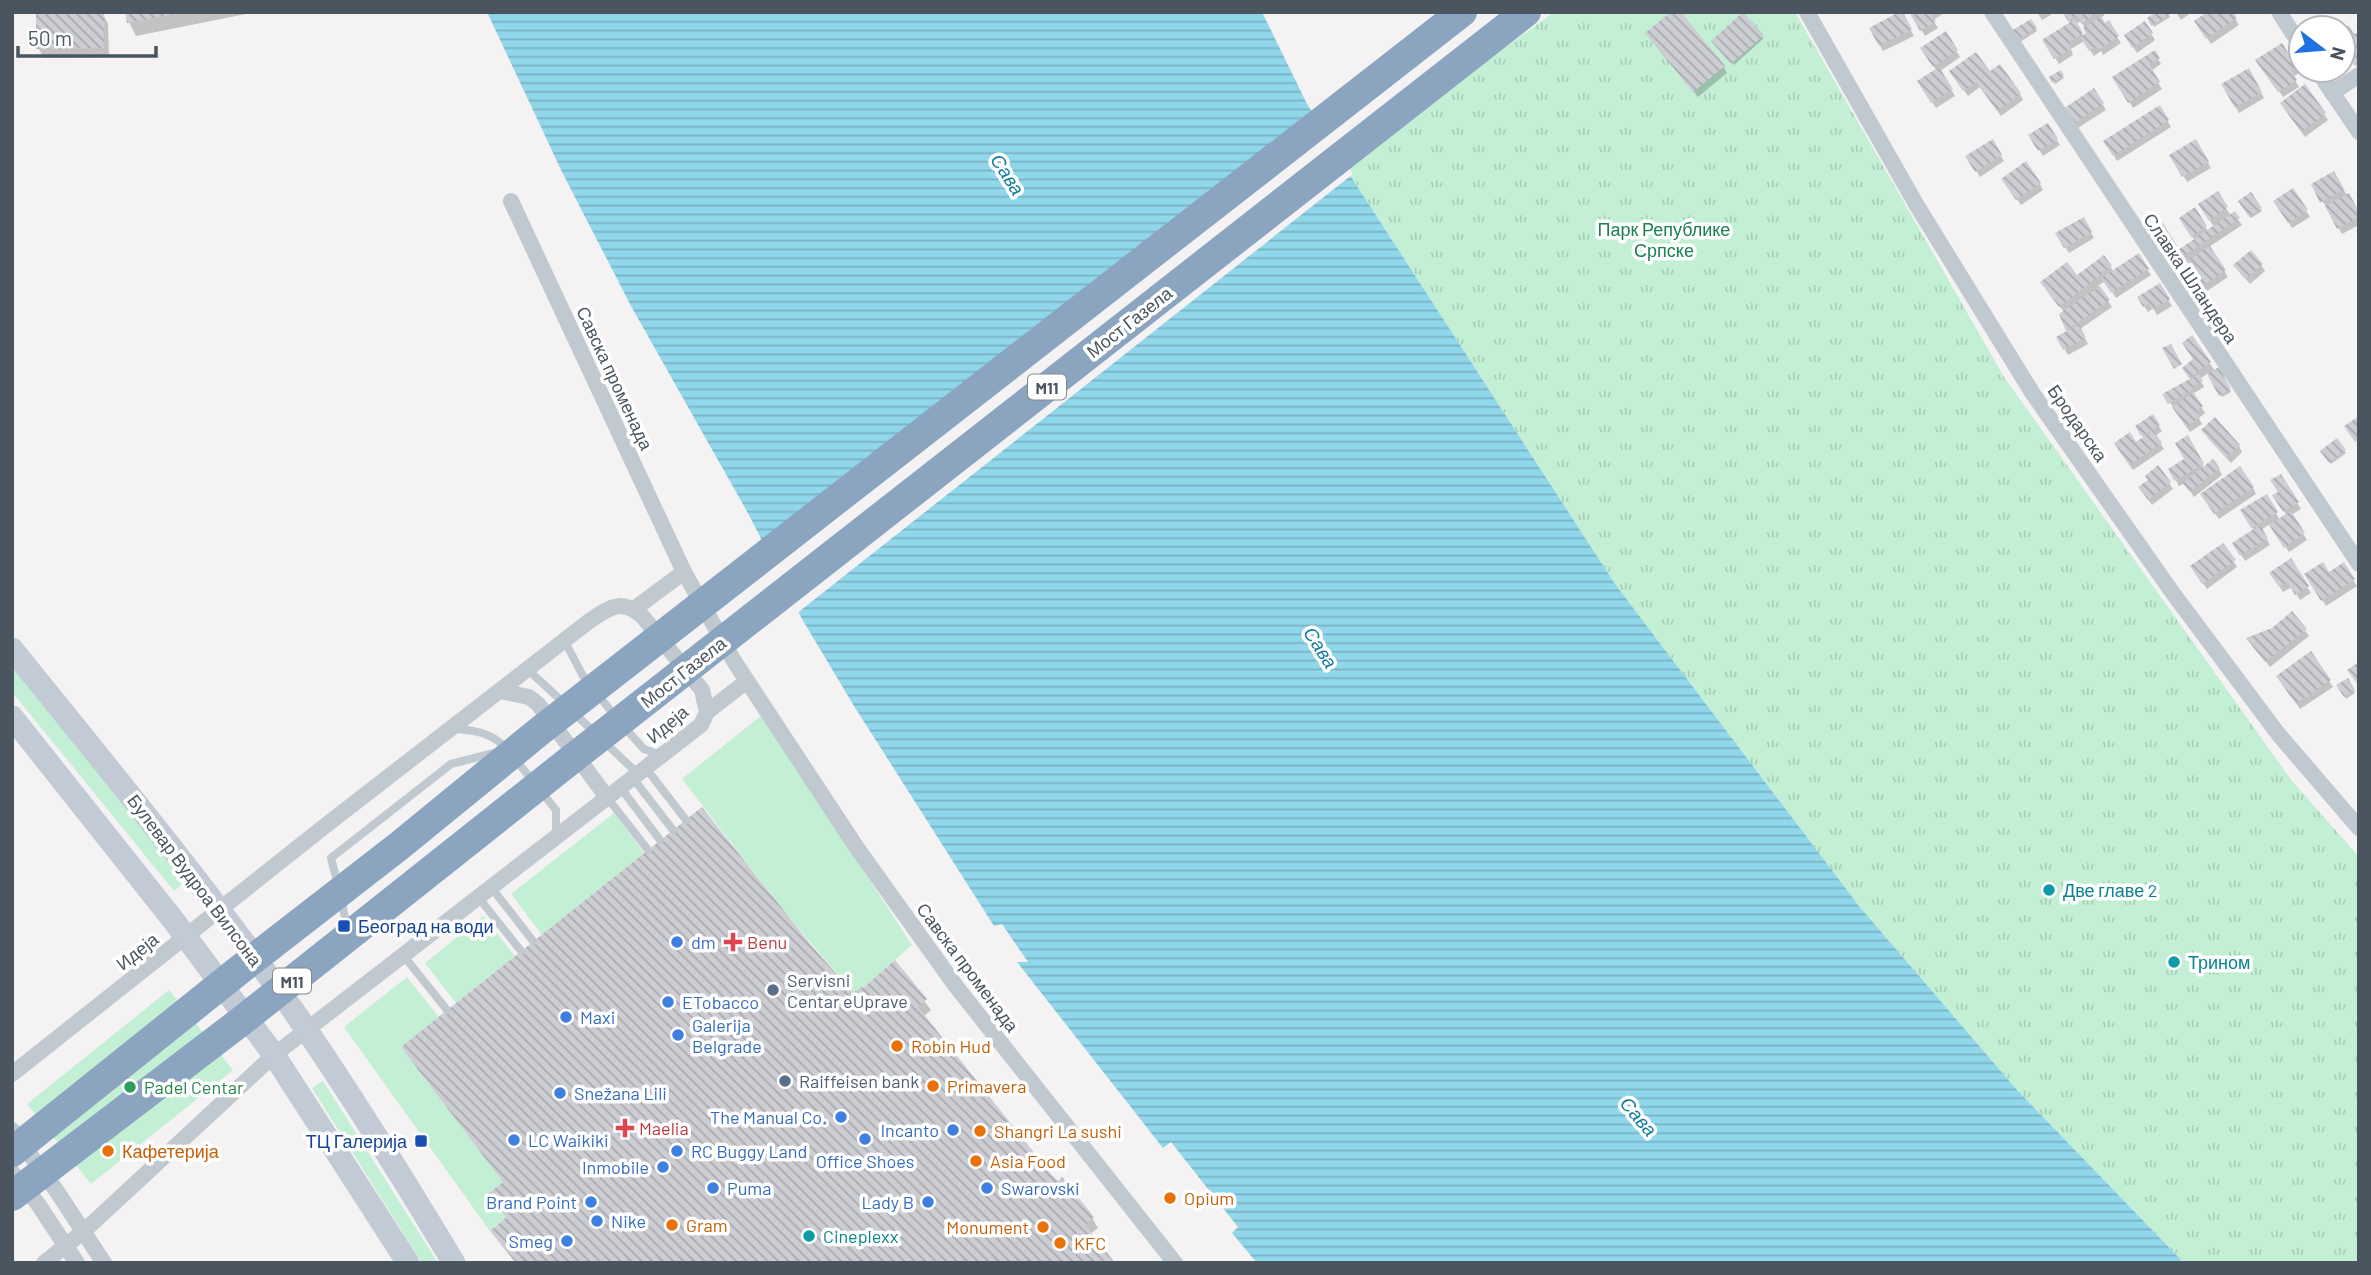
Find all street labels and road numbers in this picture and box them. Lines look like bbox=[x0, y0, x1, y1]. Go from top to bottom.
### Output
street label: Славка Шландера bbox=[2139, 209, 2243, 348]
street label: Мост Газела bbox=[1082, 281, 1177, 362]
street label: Савска променада bbox=[572, 303, 658, 454]
road number: M11 bbox=[1028, 374, 1066, 400]
street label: Бродарска bbox=[2043, 380, 2113, 467]
street label: Мост Газела bbox=[636, 631, 731, 712]
street label: Идеја bbox=[642, 700, 693, 748]
street label: Булевар Вудроа Вилсона bbox=[123, 790, 267, 971]
street label: Савска променада bbox=[912, 898, 1024, 1037]
street label: Идеја bbox=[112, 927, 163, 974]
road number: M11 bbox=[273, 968, 311, 993]

